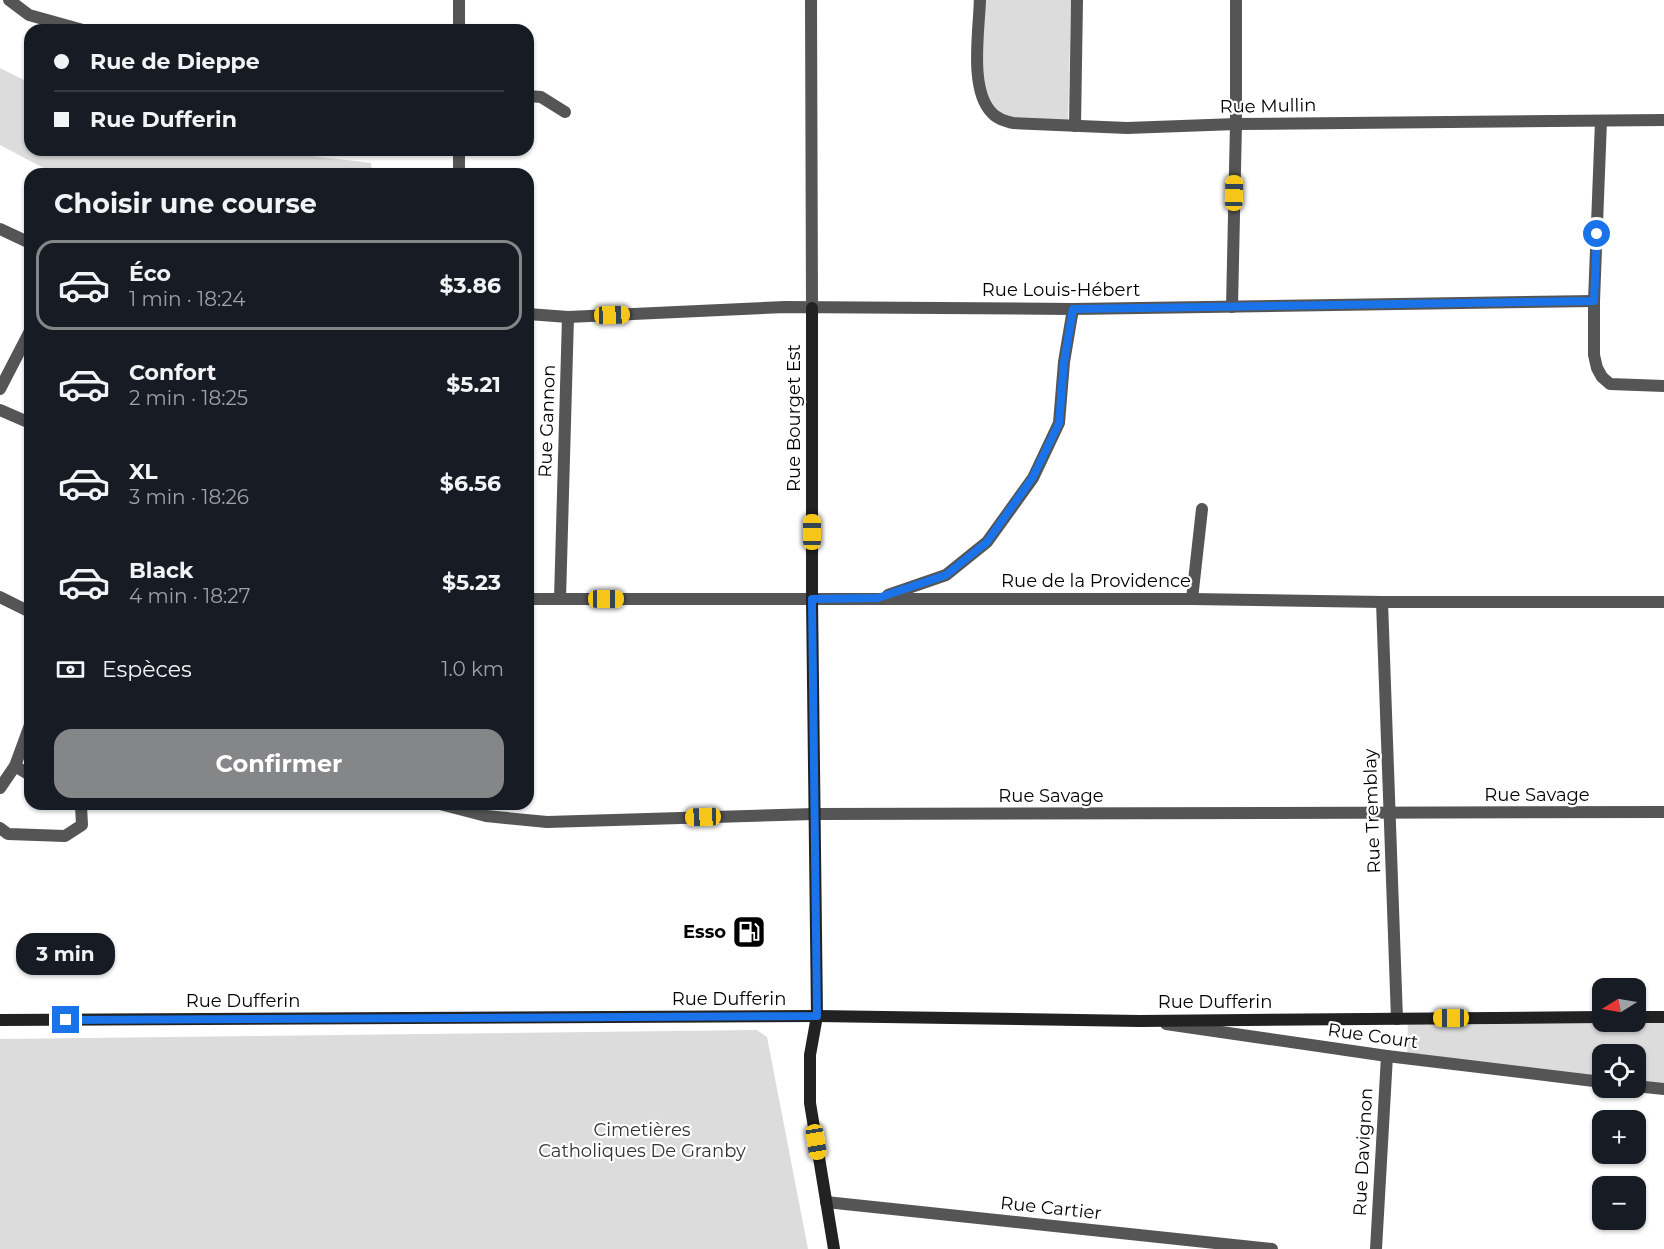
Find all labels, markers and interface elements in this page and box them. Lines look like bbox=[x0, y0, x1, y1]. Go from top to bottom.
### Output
text: Rue de Dieppe bbox=[90, 48, 260, 75]
street label: Rue Mullin bbox=[1219, 94, 1317, 118]
text: Rue Dufferin bbox=[90, 106, 237, 133]
car bbox=[1225, 175, 1243, 211]
text: Choisir une course bbox=[54, 187, 317, 220]
route start bbox=[1583, 220, 1610, 247]
icon: car bbox=[57, 258, 111, 312]
text: Éco bbox=[129, 260, 171, 287]
text: $3.86 bbox=[440, 272, 501, 299]
street label: Rue Louis-Hébert bbox=[982, 279, 1140, 301]
text: 1 min · 18:24 bbox=[129, 287, 245, 311]
car bbox=[594, 305, 630, 325]
street label: Rue Bourget Est bbox=[783, 344, 805, 492]
icon: car bbox=[57, 357, 111, 411]
text: Confort bbox=[129, 359, 216, 386]
street label: Rue Gannon bbox=[534, 364, 560, 478]
text: $5.21 bbox=[446, 371, 501, 398]
text: 2 min · 18:25 bbox=[129, 386, 248, 410]
icon: car bbox=[57, 456, 111, 510]
text: XL bbox=[129, 458, 158, 485]
text: $6.56 bbox=[440, 470, 501, 497]
text: 3 min · 18:26 bbox=[129, 485, 249, 509]
car bbox=[803, 514, 821, 550]
icon: car bbox=[57, 555, 111, 609]
text: Black bbox=[129, 557, 193, 584]
text: $5.23 bbox=[442, 569, 501, 596]
street label: Rue de la Providence bbox=[1001, 570, 1191, 592]
text: 4 min · 18:27 bbox=[129, 584, 250, 608]
car bbox=[588, 590, 624, 608]
icon: cash bbox=[54, 653, 87, 686]
text: Espèces bbox=[102, 656, 192, 683]
text: 1.0 km bbox=[441, 657, 504, 681]
button: Confirmer bbox=[54, 729, 504, 798]
street label: Rue Tremblay bbox=[1359, 748, 1385, 874]
street label: Rue Savage bbox=[1484, 784, 1590, 806]
street label: Rue Savage bbox=[998, 785, 1104, 807]
car bbox=[685, 807, 721, 827]
fuel station icon: Esso bbox=[731, 914, 767, 950]
place label: Esso bbox=[683, 921, 726, 943]
callout: 3 min bbox=[16, 933, 116, 975]
text: 3 min bbox=[36, 942, 95, 966]
north arrow bbox=[1592, 978, 1646, 1032]
map controls bbox=[1592, 978, 1646, 1230]
street label: Rue Dufferin bbox=[672, 988, 786, 1010]
street label: Rue Dufferin bbox=[186, 990, 300, 1012]
street label: Rue Dufferin bbox=[1158, 991, 1272, 1013]
route end bbox=[52, 1006, 79, 1033]
car bbox=[1433, 1009, 1469, 1027]
street label: Rue Court bbox=[1326, 1019, 1420, 1053]
button: locate bbox=[1592, 1044, 1646, 1098]
street label: Rue Davignon bbox=[1349, 1087, 1377, 1217]
button: + bbox=[1592, 1110, 1646, 1164]
park label: Cimetières Catholiques De Granby bbox=[538, 1119, 746, 1162]
car bbox=[804, 1123, 828, 1161]
button: − bbox=[1592, 1176, 1646, 1230]
street label: Rue Cartier bbox=[999, 1192, 1103, 1224]

